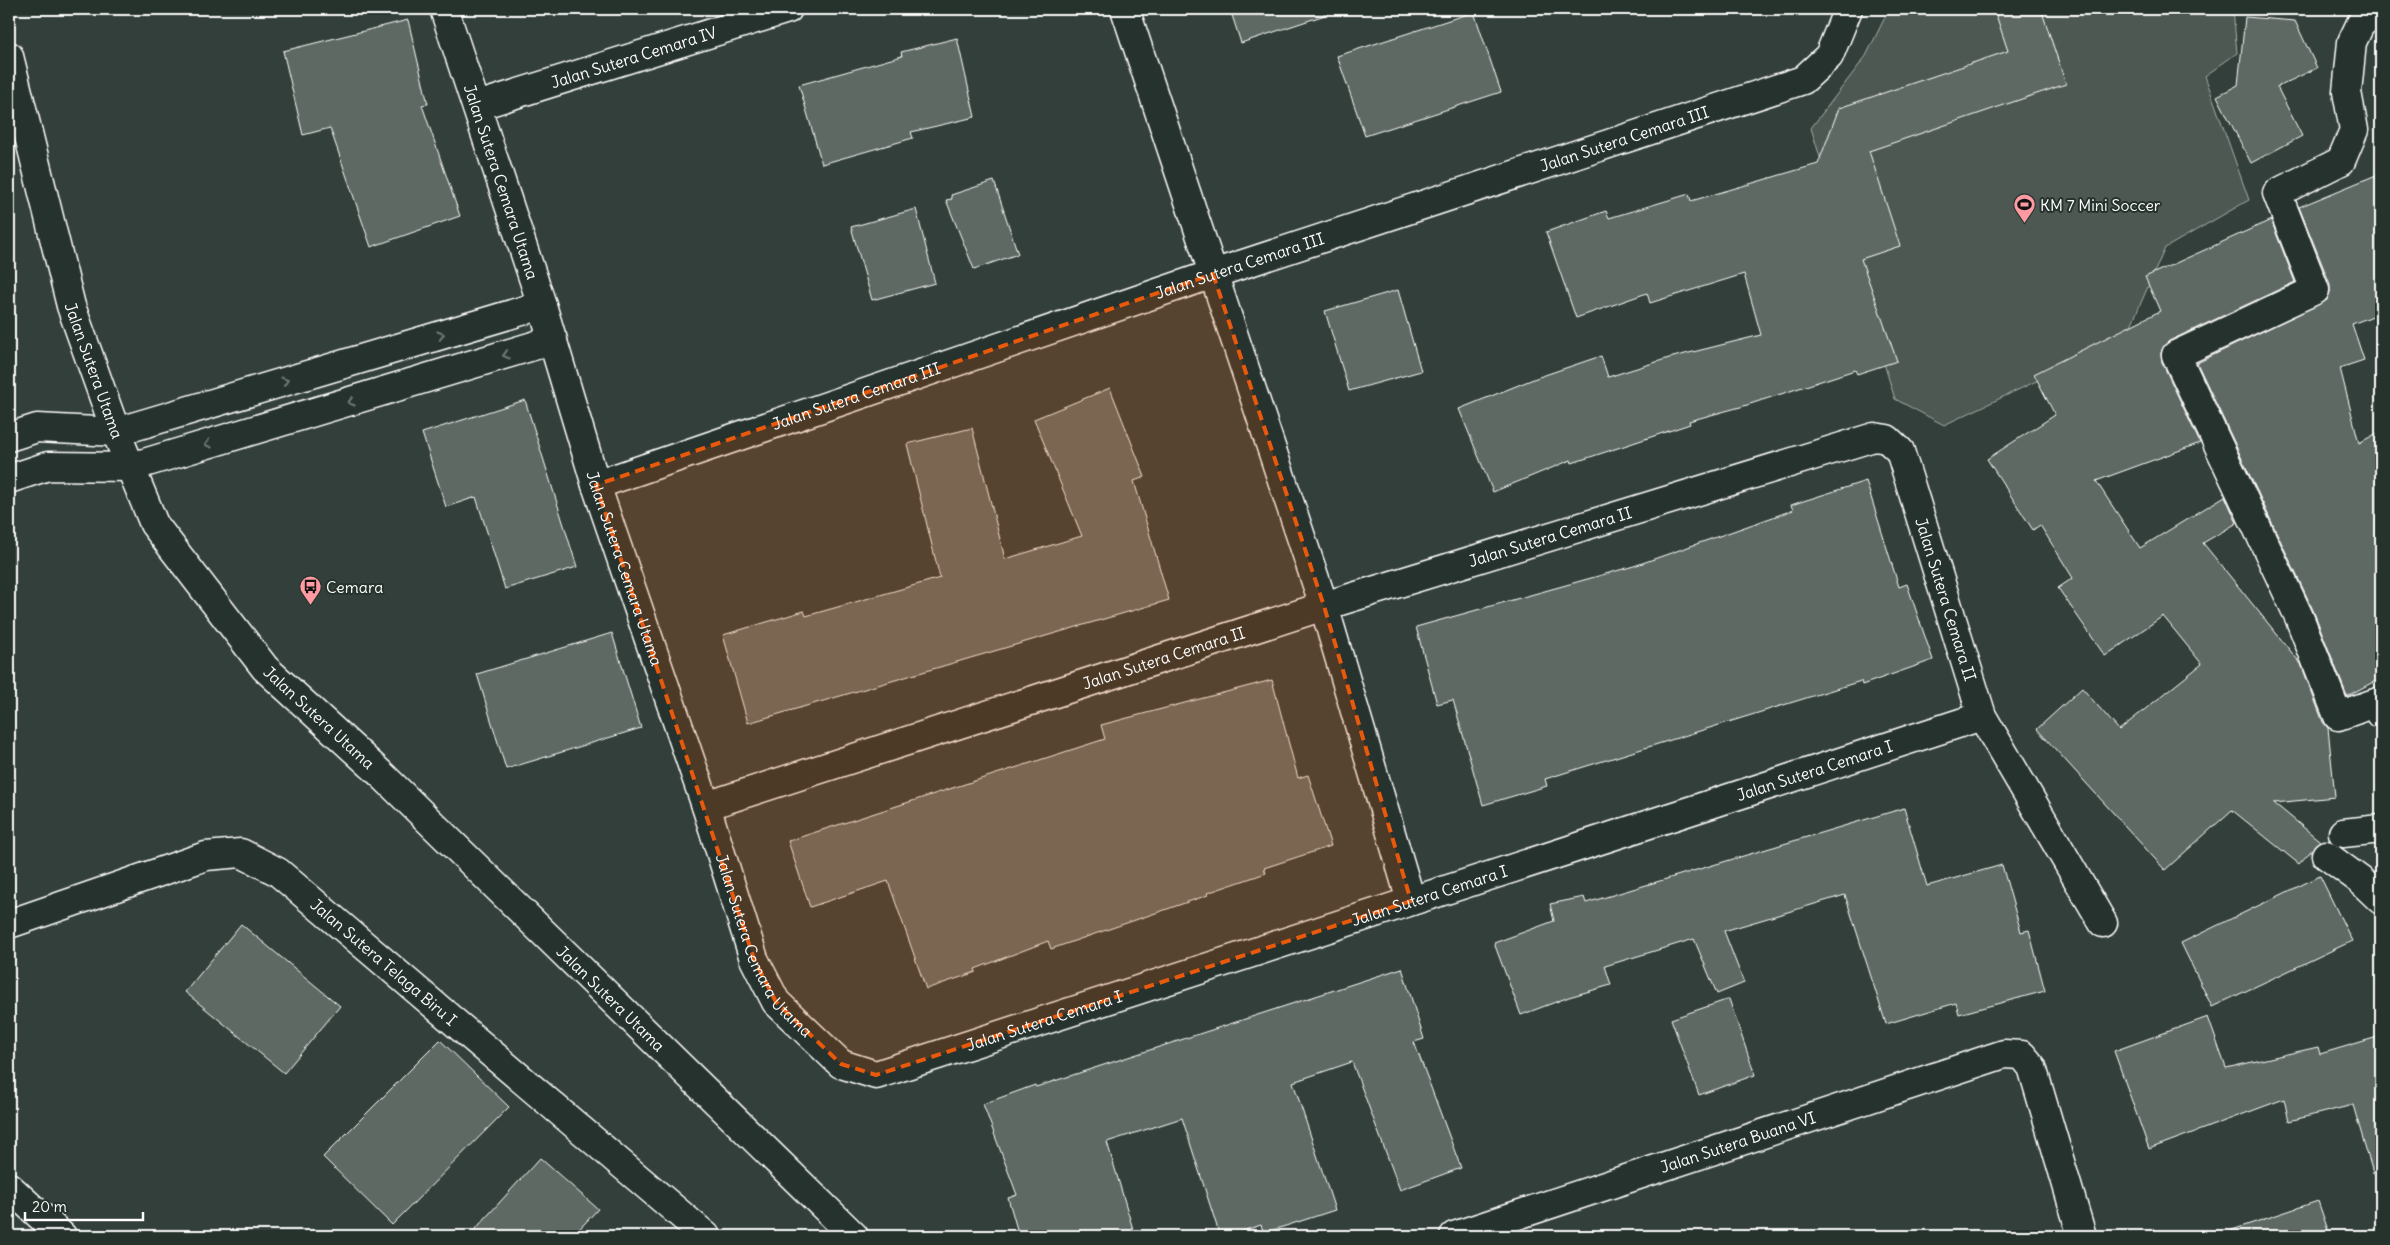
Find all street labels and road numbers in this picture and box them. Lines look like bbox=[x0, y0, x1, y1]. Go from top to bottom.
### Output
street label: Jalan Sutera Cemara IV bbox=[548, 22, 719, 92]
street label: Jalan Sutera Cemara Utama bbox=[460, 82, 543, 282]
street label: Jalan Sutera Cemara III bbox=[1537, 102, 1711, 176]
street label: Jalan Sutera Cemara III bbox=[1153, 228, 1327, 303]
street label: Jalan Sutera Utama bbox=[61, 300, 128, 442]
street label: Jalan Sutera Cemara III bbox=[769, 358, 943, 434]
street label: Jalan Sutera Cemara Utama bbox=[582, 469, 667, 668]
street label: Jalan Sutera Cemara II bbox=[1466, 502, 1634, 571]
street label: Jalan Sutera Cemara II bbox=[1911, 515, 1981, 683]
street label: Jalan Sutera Cemara II bbox=[1080, 622, 1247, 694]
street label: Jalan Sutera Utama bbox=[260, 662, 379, 773]
street label: Jalan Sutera Cemara I bbox=[1734, 736, 1895, 805]
street label: Jalan Sutera Cemara Utama bbox=[712, 851, 817, 1041]
street label: Jalan Sutera Cemara I bbox=[1349, 861, 1510, 930]
street label: Jalan Sutera Telaga Biru I bbox=[307, 894, 461, 1030]
street label: Jalan Sutera Utama bbox=[553, 941, 669, 1056]
street label: Jalan Sutera Cemara I bbox=[964, 986, 1125, 1055]
street label: Jalan Sutera Buana VI bbox=[1658, 1107, 1818, 1177]

